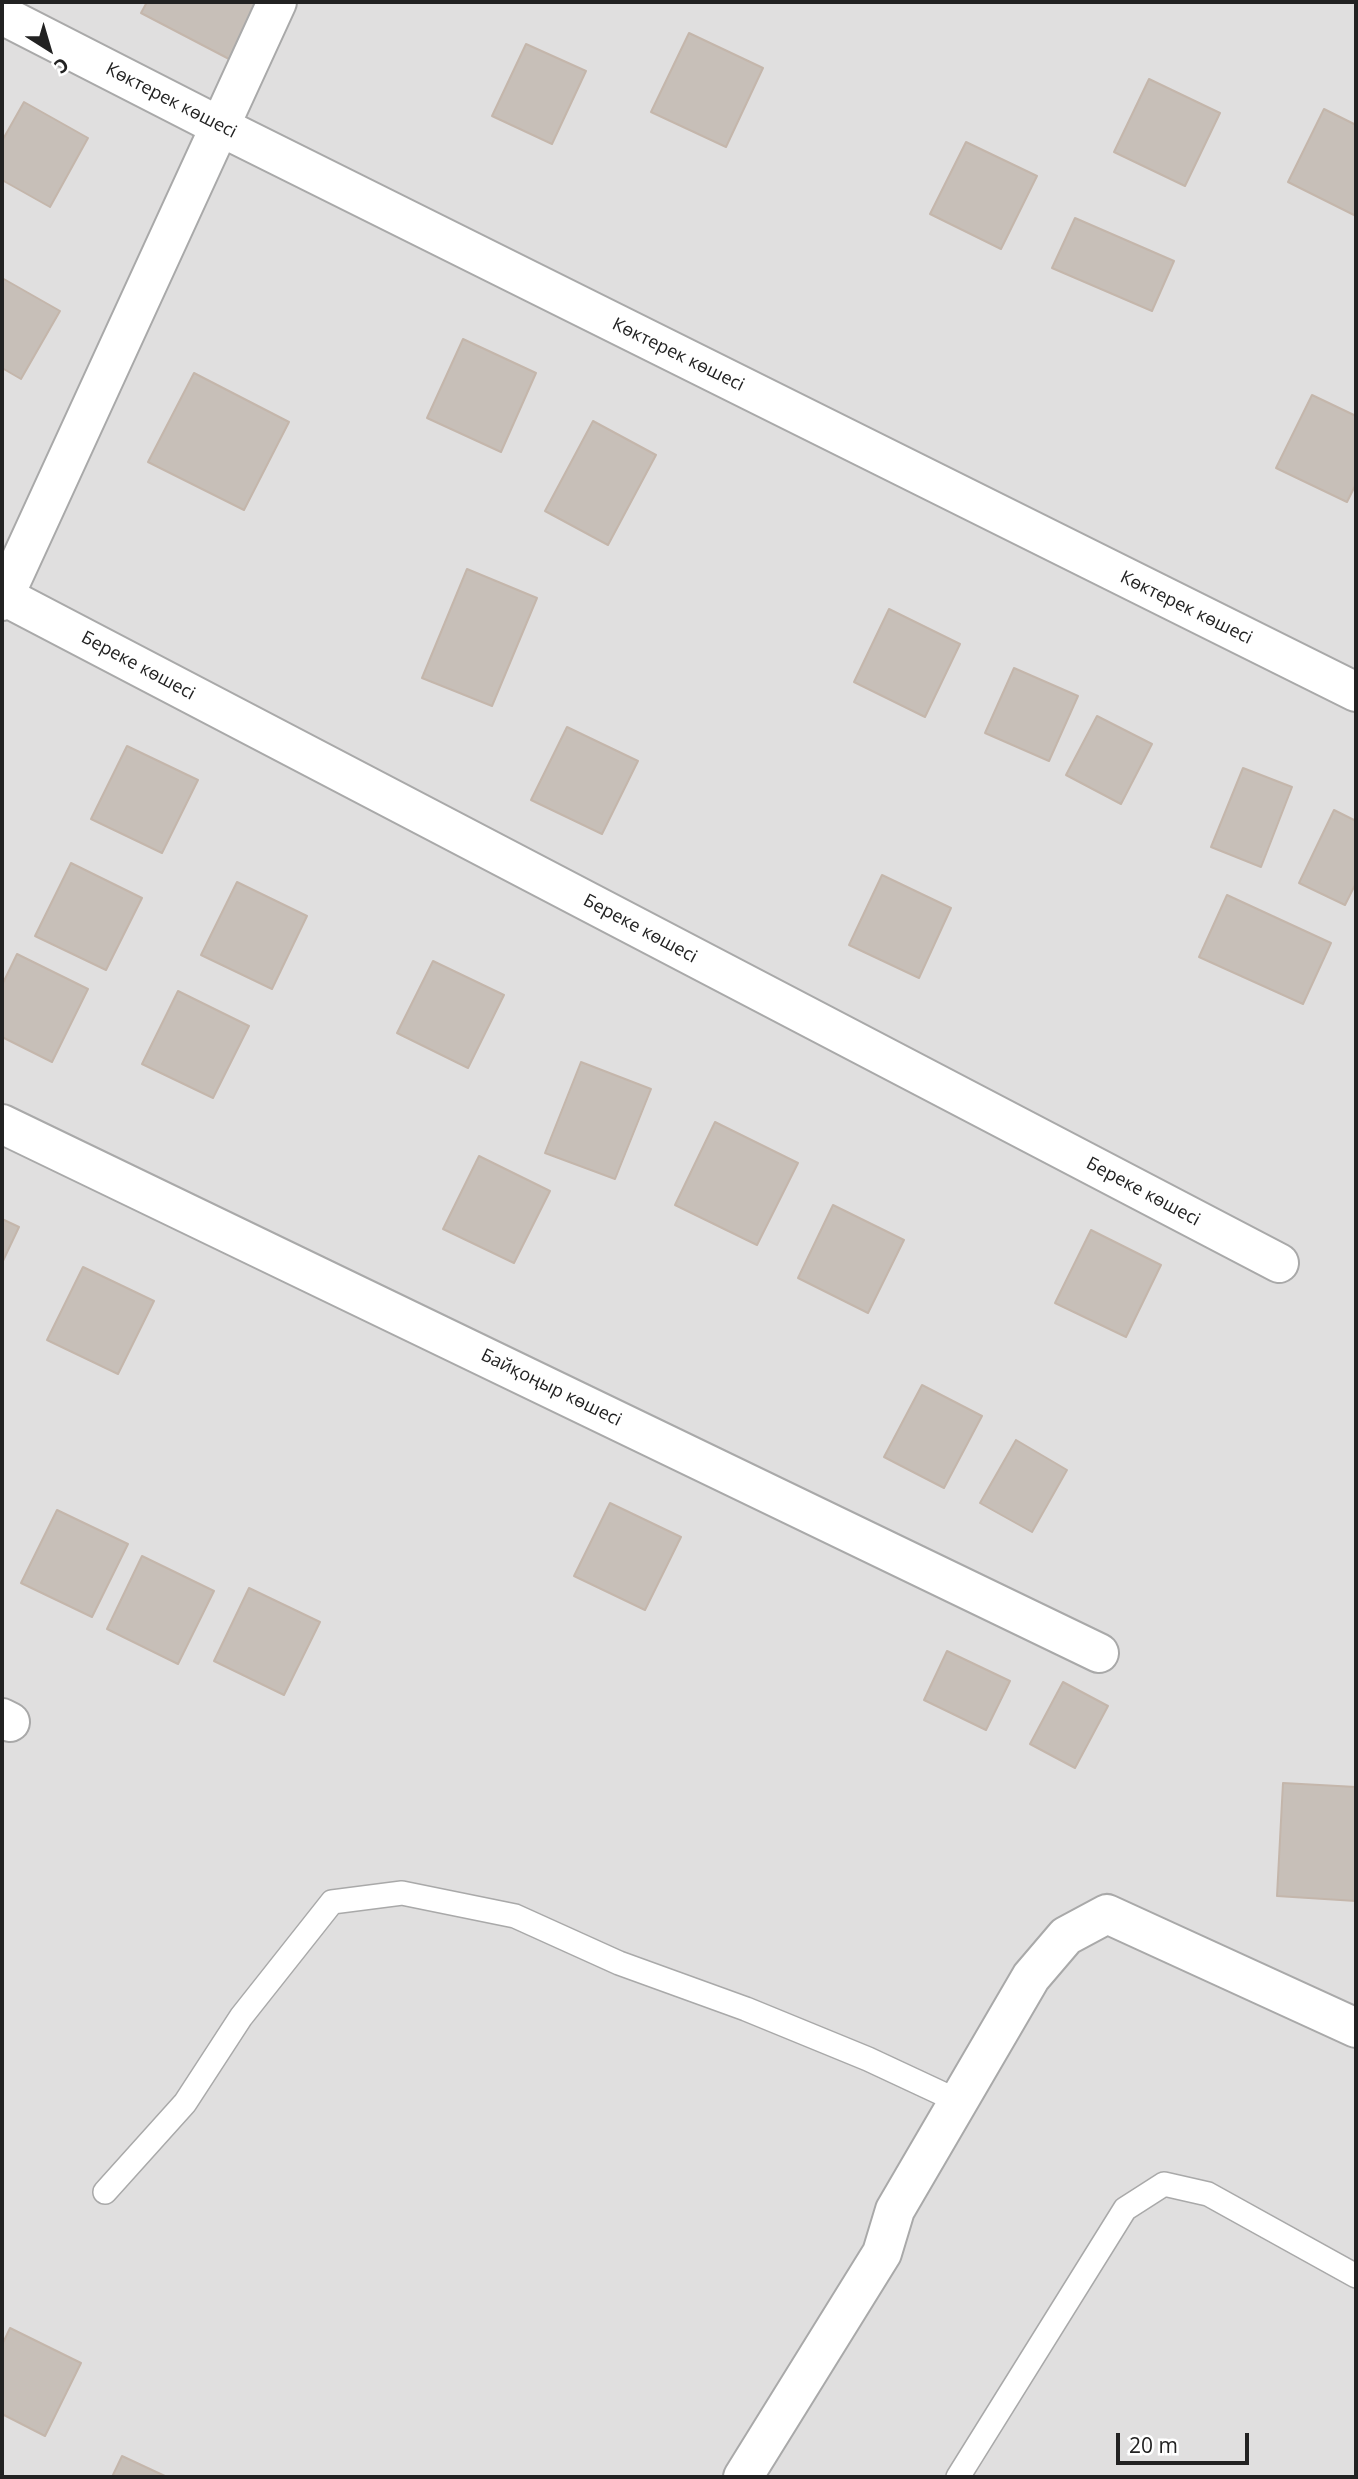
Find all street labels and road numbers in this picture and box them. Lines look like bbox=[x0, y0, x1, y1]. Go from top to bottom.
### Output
street label: Көктерек көшесі bbox=[102, 59, 240, 143]
street label: Көктерек көшесі bbox=[608, 314, 748, 396]
street label: Көктерек көшесі bbox=[1116, 567, 1256, 649]
street label: Береке көшесі bbox=[77, 627, 199, 705]
street label: Береке көшесі bbox=[579, 890, 701, 968]
street label: Береке көшесі bbox=[1082, 1153, 1204, 1231]
street label: Байқоңыр көшесі bbox=[477, 1345, 625, 1431]

